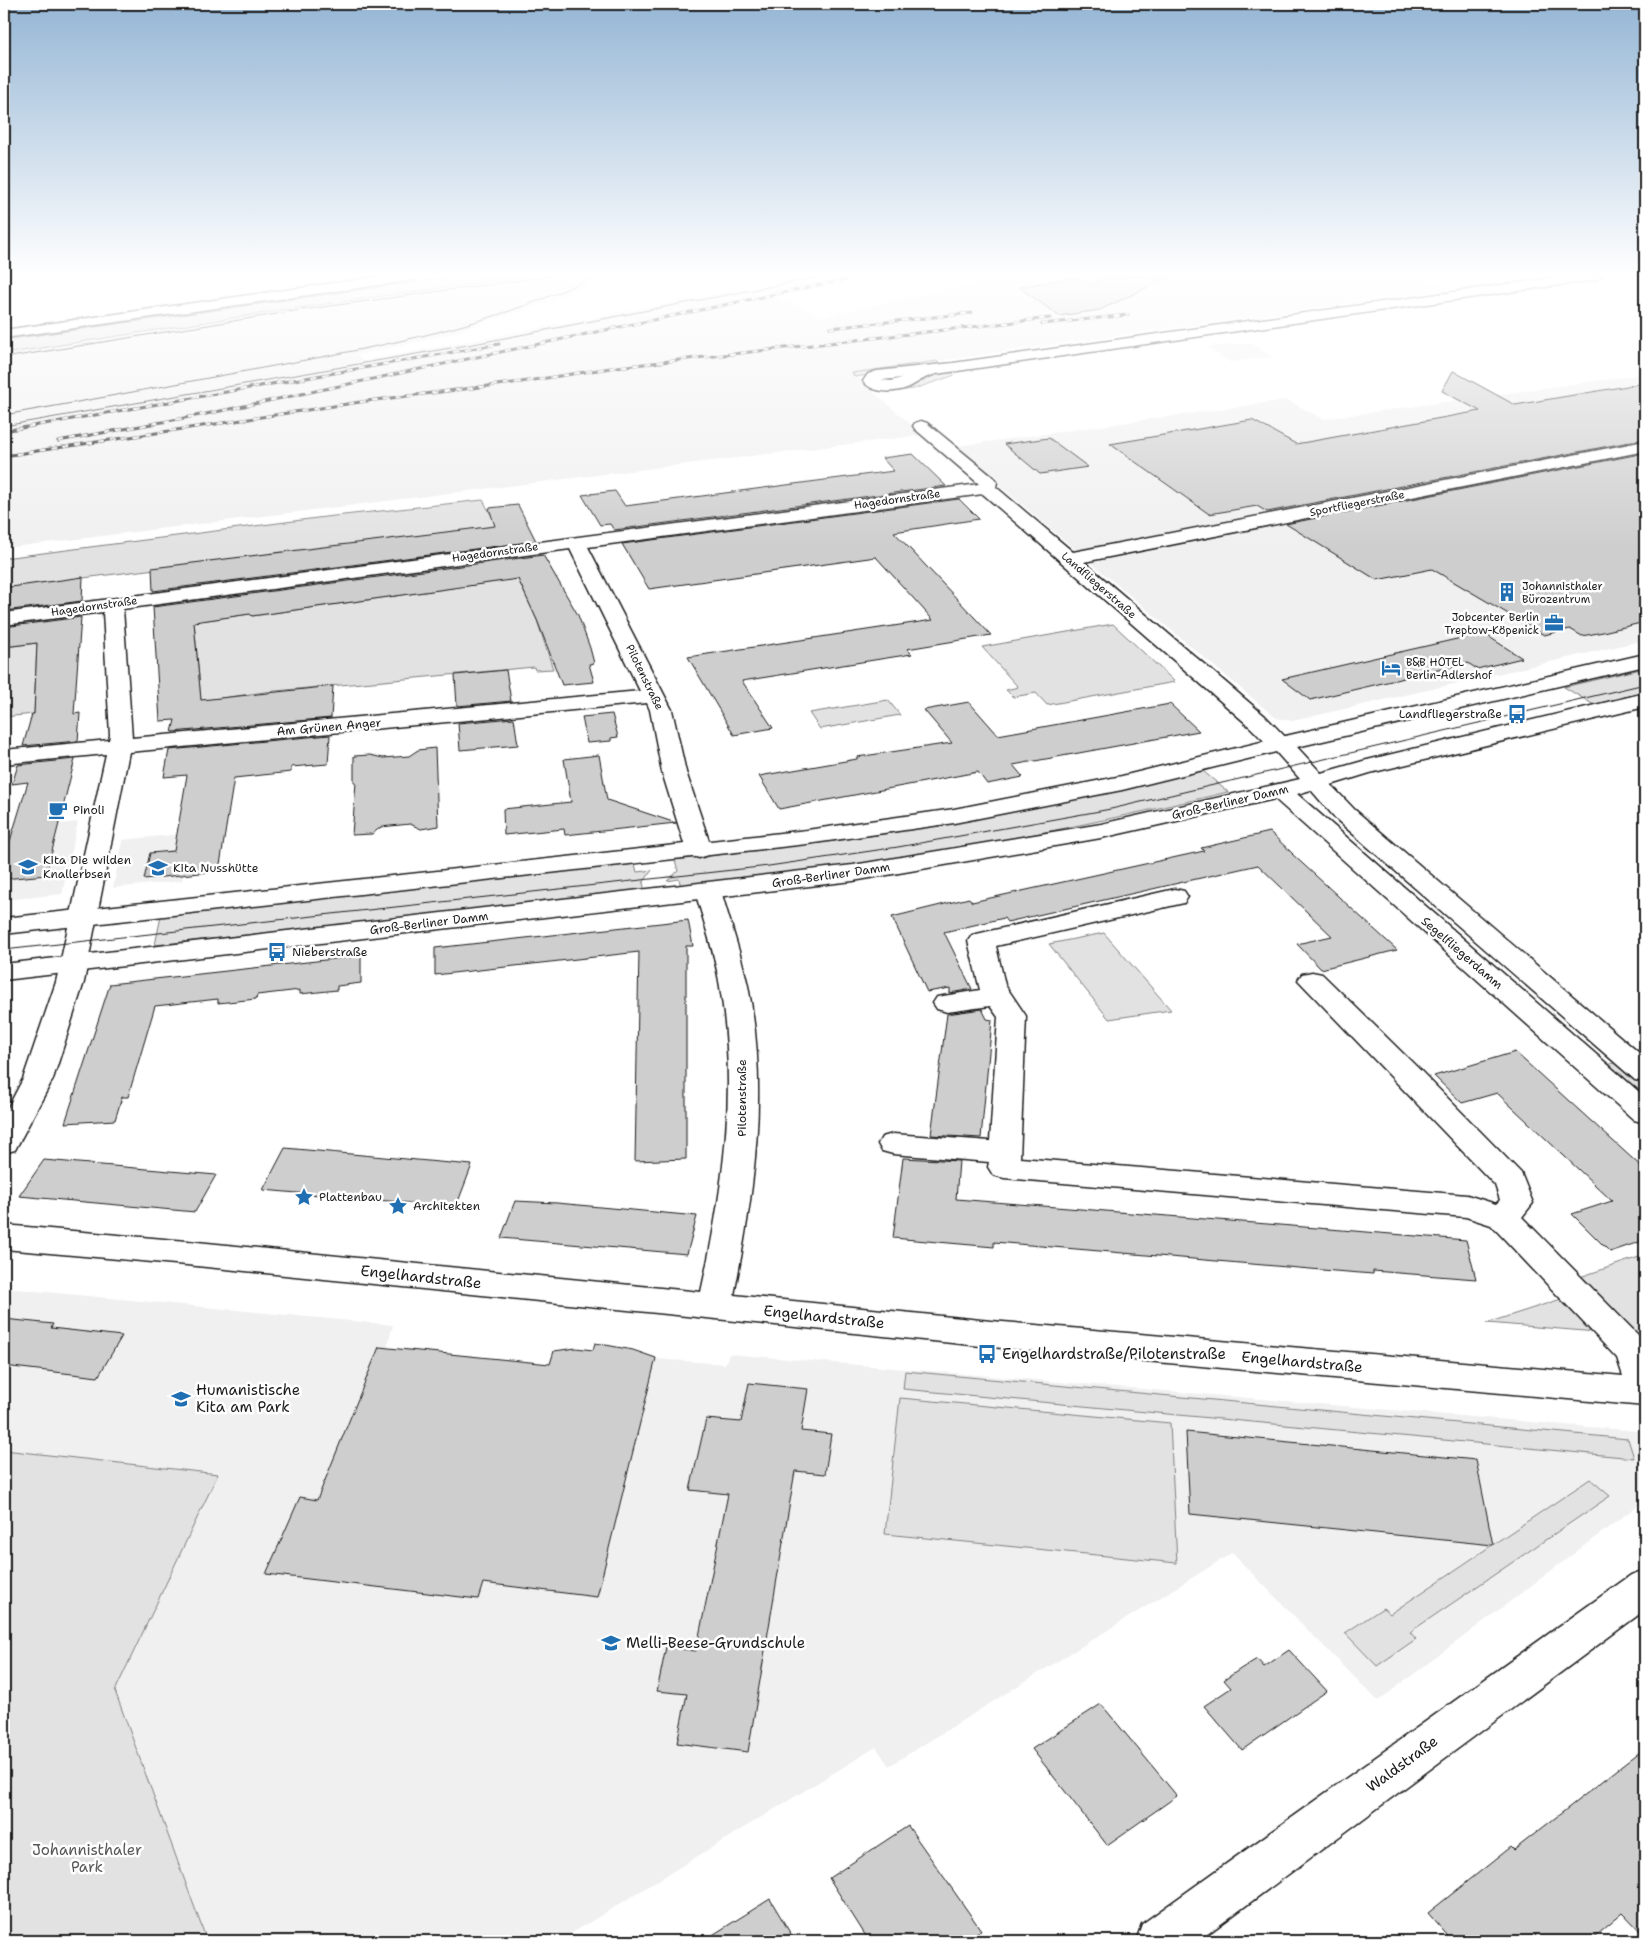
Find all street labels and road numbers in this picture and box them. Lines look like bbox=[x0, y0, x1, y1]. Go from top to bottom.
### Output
street label: Hagedornstraße bbox=[853, 486, 941, 513]
street label: Sportfliegerstraße bbox=[1308, 487, 1406, 520]
street label: Hagedornstraße bbox=[451, 539, 539, 566]
street label: Landfliegerstraße bbox=[1058, 549, 1139, 622]
street label: Hagedornstraße bbox=[50, 593, 138, 620]
street label: Pilotenstraße bbox=[622, 642, 667, 712]
street label: Am Grünen Anger bbox=[276, 714, 382, 740]
street label: Groß-Berliner Damm bbox=[1170, 781, 1290, 823]
street label: Groß-Berliner Damm bbox=[771, 859, 891, 891]
street label: Groß-Berliner Damm bbox=[369, 908, 489, 938]
street label: Segelfliegerdamm bbox=[1418, 913, 1506, 993]
street label: Pilotenstraße bbox=[734, 1059, 750, 1137]
street label: Engelhardstraße bbox=[360, 1261, 482, 1293]
street label: Engelhardstraße bbox=[763, 1301, 885, 1333]
street label: Engelhardstraße bbox=[1241, 1347, 1363, 1377]
street label: Waldstraße bbox=[1362, 1731, 1442, 1797]

